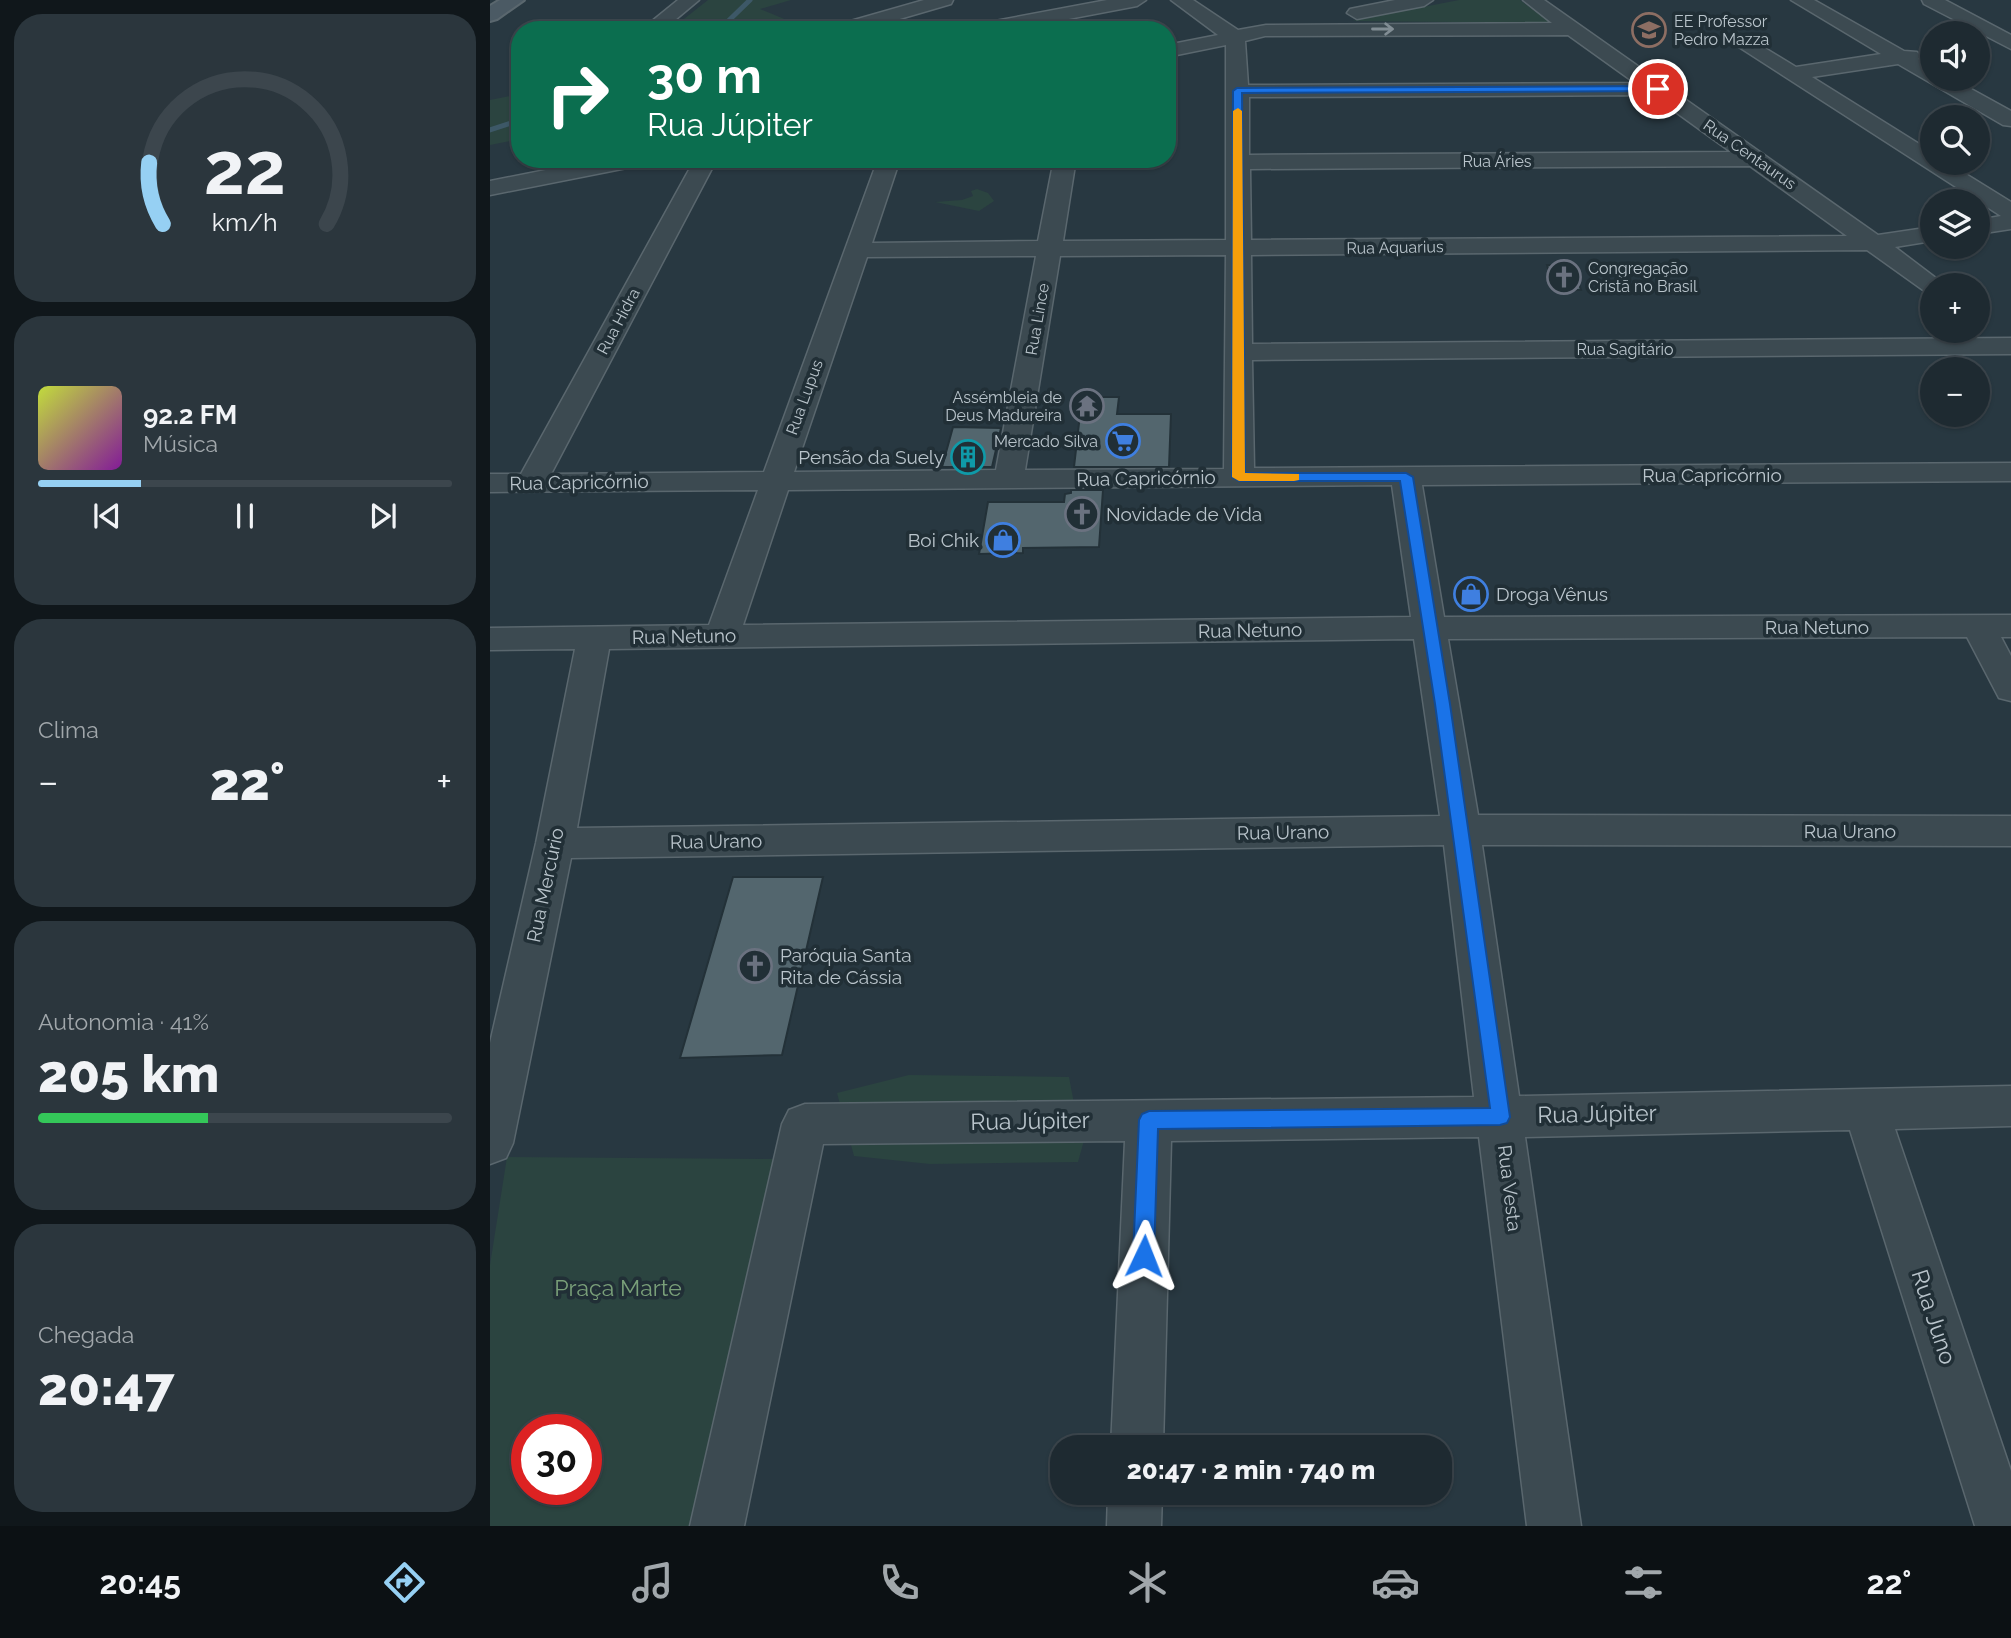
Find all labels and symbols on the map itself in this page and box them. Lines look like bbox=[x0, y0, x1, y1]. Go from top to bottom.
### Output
school or university icon: EE Professor Pedro Mazza bbox=[1630, 11, 1668, 49]
place label: EE Professor Pedro Mazza bbox=[1674, 12, 1769, 49]
one-way arrow bbox=[1371, 22, 1394, 36]
pin bbox=[1628, 59, 1688, 119]
street label: Rua Centaurus bbox=[1700, 115, 1800, 194]
street label: Rua Áries bbox=[1462, 151, 1532, 171]
street label: Rua Aquarius bbox=[1346, 237, 1444, 258]
church icon: Congregação Cristã no Brasil bbox=[1545, 258, 1583, 296]
place label: Congregação Cristã no Brasil bbox=[1588, 259, 1698, 296]
street label: Rua Lince bbox=[1022, 282, 1053, 357]
street label: Rua Hidra bbox=[593, 285, 644, 358]
street label: Rua Sagitário bbox=[1576, 340, 1674, 359]
street label: Rua Lupus bbox=[782, 357, 827, 437]
temple icon: Assémbleia de Deus Madureira bbox=[1068, 387, 1106, 425]
place label: Assémbleia de Deus Madureira bbox=[945, 388, 1062, 425]
supermarket icon: Mercado Silva bbox=[1104, 422, 1142, 460]
place label: Mercado Silva bbox=[994, 432, 1098, 451]
building icon: Pensão da Suely bbox=[949, 438, 987, 476]
place label: Pensão da Suely bbox=[798, 446, 944, 468]
street label: Rua Capricórnio bbox=[1642, 464, 1782, 486]
street label: Rua Capricórnio bbox=[1076, 466, 1216, 490]
street label: Rua Capricórnio bbox=[509, 470, 649, 494]
church icon: Novidade de Vida bbox=[1063, 495, 1101, 533]
place label: Novidade de Vida bbox=[1106, 503, 1262, 525]
shop icon: Boi Chik bbox=[984, 521, 1022, 559]
place label: Boi Chik bbox=[908, 529, 979, 551]
shop icon: Droga Vênus bbox=[1452, 575, 1490, 613]
place label: Droga Vênus bbox=[1496, 583, 1608, 605]
street label: Rua Netuno bbox=[1765, 616, 1869, 638]
street label: Rua Netuno bbox=[1198, 618, 1302, 642]
street label: Rua Netuno bbox=[632, 624, 736, 648]
street label: Rua Urano bbox=[1237, 820, 1329, 844]
street label: Rua Urano bbox=[1804, 820, 1896, 842]
street label: Rua Mercúrio bbox=[522, 826, 568, 944]
street label: Rua Urano bbox=[670, 829, 762, 853]
place label: Paróquia Santa Rita de Cássia bbox=[780, 944, 912, 988]
church icon: Paróquia Santa Rita de Cássia bbox=[736, 947, 774, 985]
street label: Rua Júpiter bbox=[1537, 1099, 1657, 1128]
street label: Rua Júpiter bbox=[970, 1106, 1090, 1135]
street label: Rua Vesta bbox=[1494, 1144, 1526, 1232]
position arrow bbox=[1107, 1219, 1181, 1293]
street label: Rua Juno bbox=[1906, 1266, 1962, 1368]
park label: Praça Marte bbox=[554, 1274, 682, 1301]
speed limit sign: 30 bbox=[511, 1414, 602, 1505]

